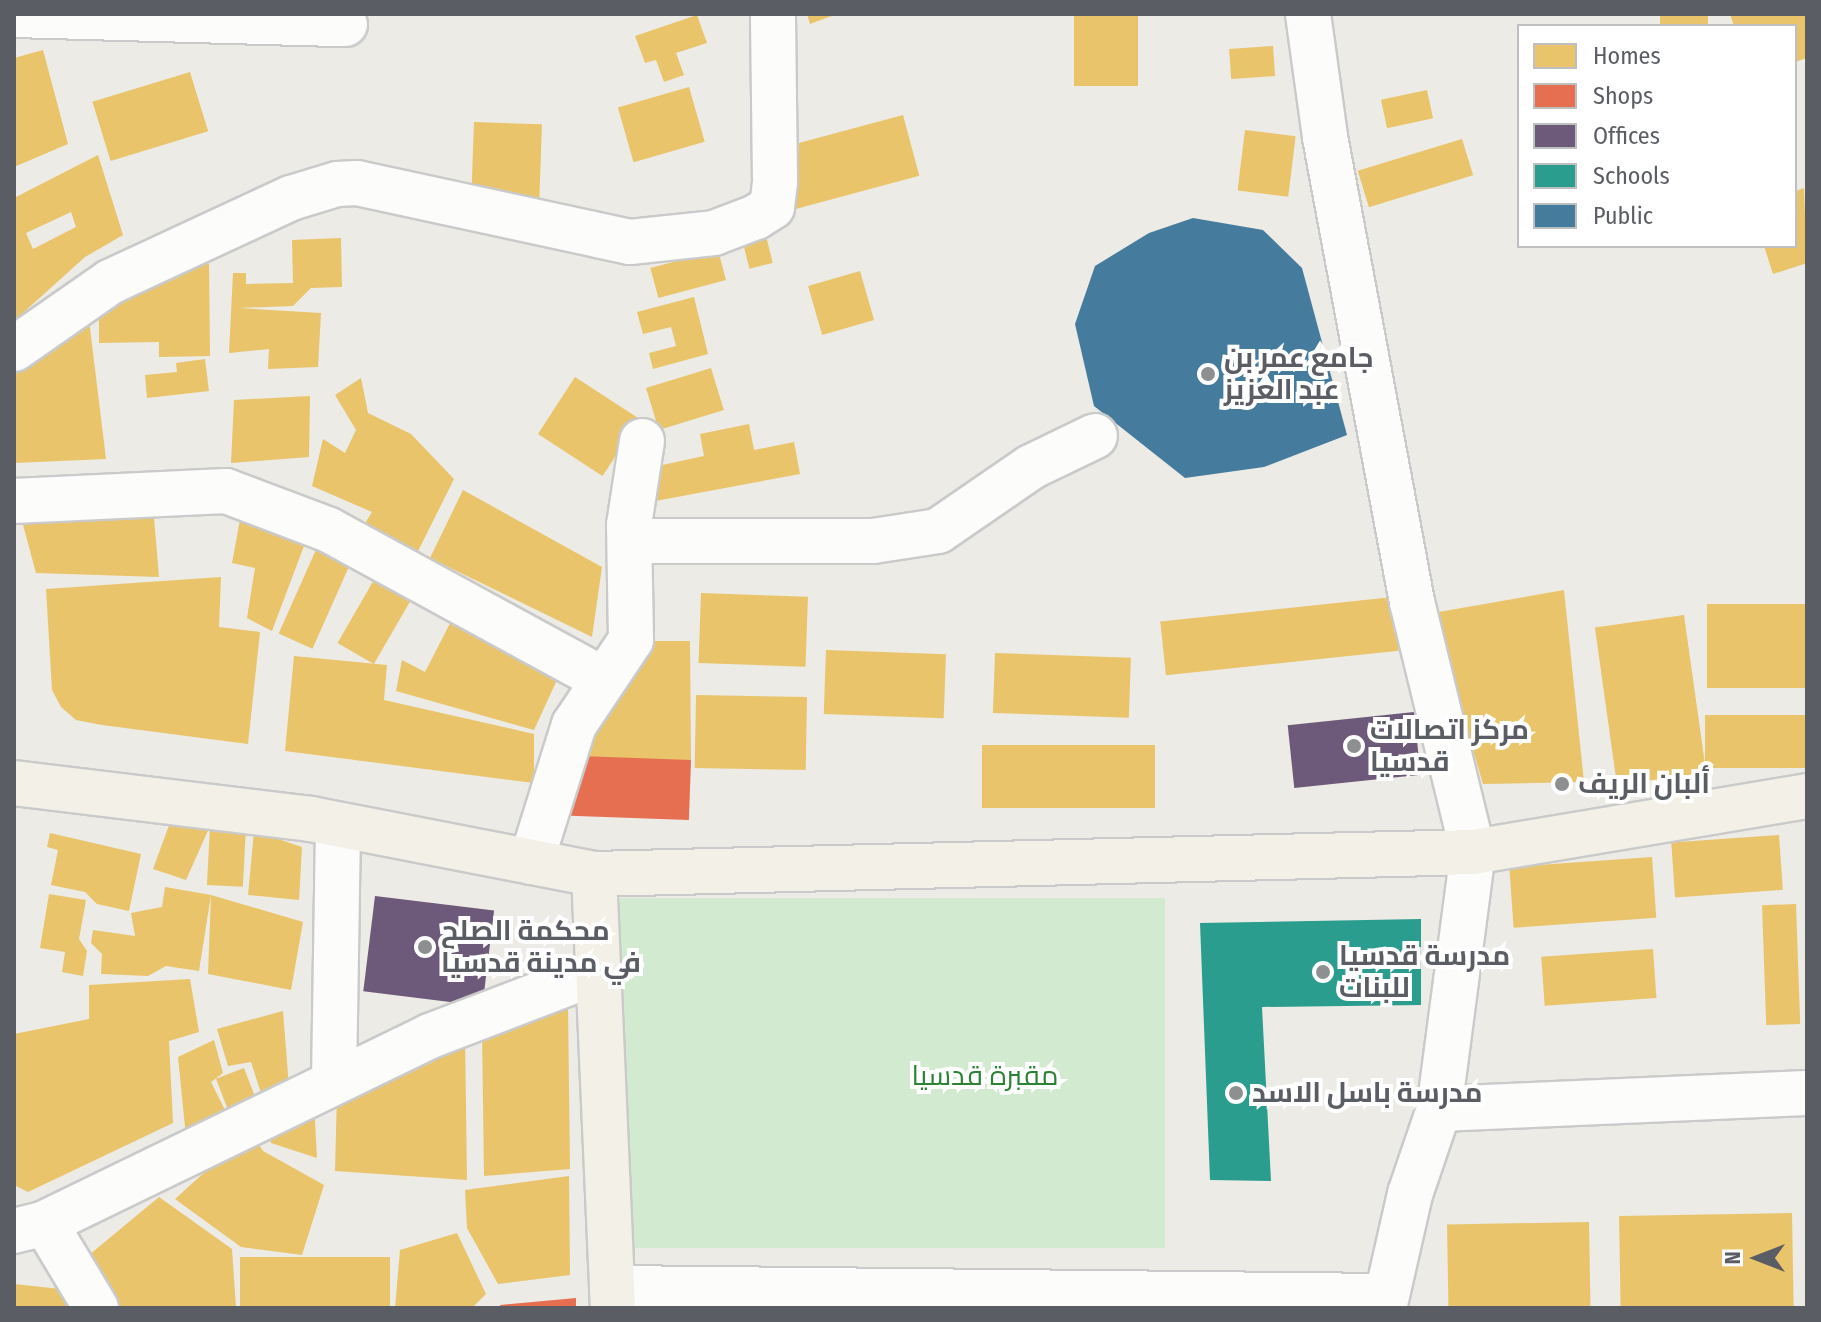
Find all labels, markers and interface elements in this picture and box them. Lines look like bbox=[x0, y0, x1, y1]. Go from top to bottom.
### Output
legend bbox=[1517, 24, 1797, 248]
text: Homes bbox=[1593, 42, 1661, 70]
text: Shops bbox=[1593, 82, 1653, 110]
text: Offices bbox=[1593, 122, 1660, 150]
text: Schools bbox=[1593, 162, 1670, 190]
text: Public bbox=[1593, 202, 1653, 230]
place label: جامع عمر بن عبد العزيز bbox=[1224, 341, 1373, 407]
marker: جامع عمر بن عبد العزيز bbox=[1199, 365, 1217, 383]
place label: مركز اتصالات قدسيا bbox=[1370, 713, 1529, 779]
marker: مركز اتصالات قدسيا bbox=[1345, 737, 1363, 755]
place label: ألبان الريف bbox=[1578, 767, 1710, 801]
marker: ألبان الريف bbox=[1553, 775, 1571, 793]
place label: محكمة الصلح في مدينة قدسيا bbox=[441, 914, 641, 980]
marker: محكمة الصلح في مدينة قدسيا bbox=[416, 938, 434, 956]
place label: مدرسة قدسيا للبنات bbox=[1339, 939, 1510, 1005]
marker: مدرسة قدسيا للبنات bbox=[1314, 963, 1332, 981]
park label: مقبرة قدسيا bbox=[911, 1059, 1059, 1093]
place label: مدرسة باسل الاسد bbox=[1252, 1076, 1483, 1110]
marker: مدرسة باسل الاسد bbox=[1227, 1084, 1245, 1102]
north arrow bbox=[1717, 1218, 1797, 1298]
text: N bbox=[1719, 1251, 1746, 1265]

